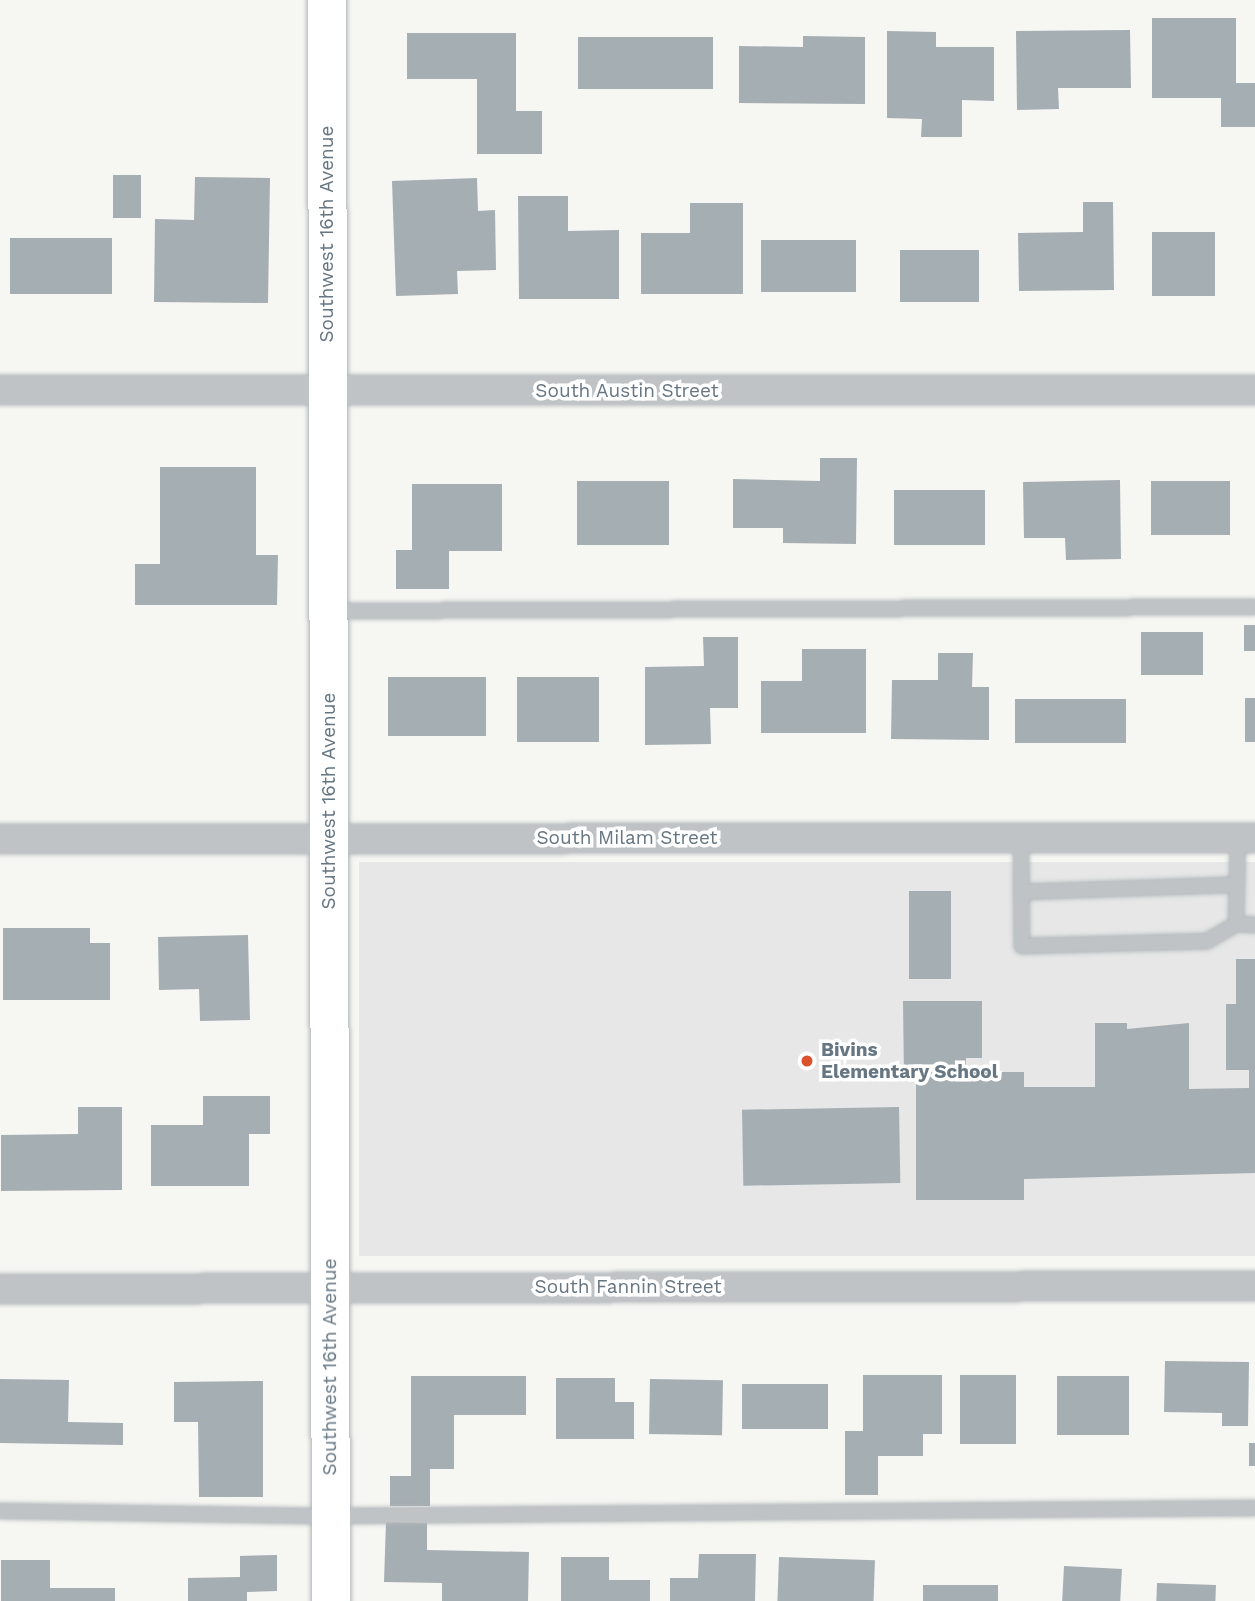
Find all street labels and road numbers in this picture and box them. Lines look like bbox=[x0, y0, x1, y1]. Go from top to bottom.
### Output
street label: Southwest 16th Avenue bbox=[316, 125, 338, 343]
street label: South Austin Street bbox=[535, 380, 719, 402]
street label: Southwest 16th Avenue bbox=[318, 692, 340, 910]
street label: South Milam Street bbox=[536, 827, 718, 849]
street label: Southwest 16th Avenue bbox=[319, 1258, 341, 1476]
street label: South Fannin Street bbox=[535, 1276, 721, 1298]

